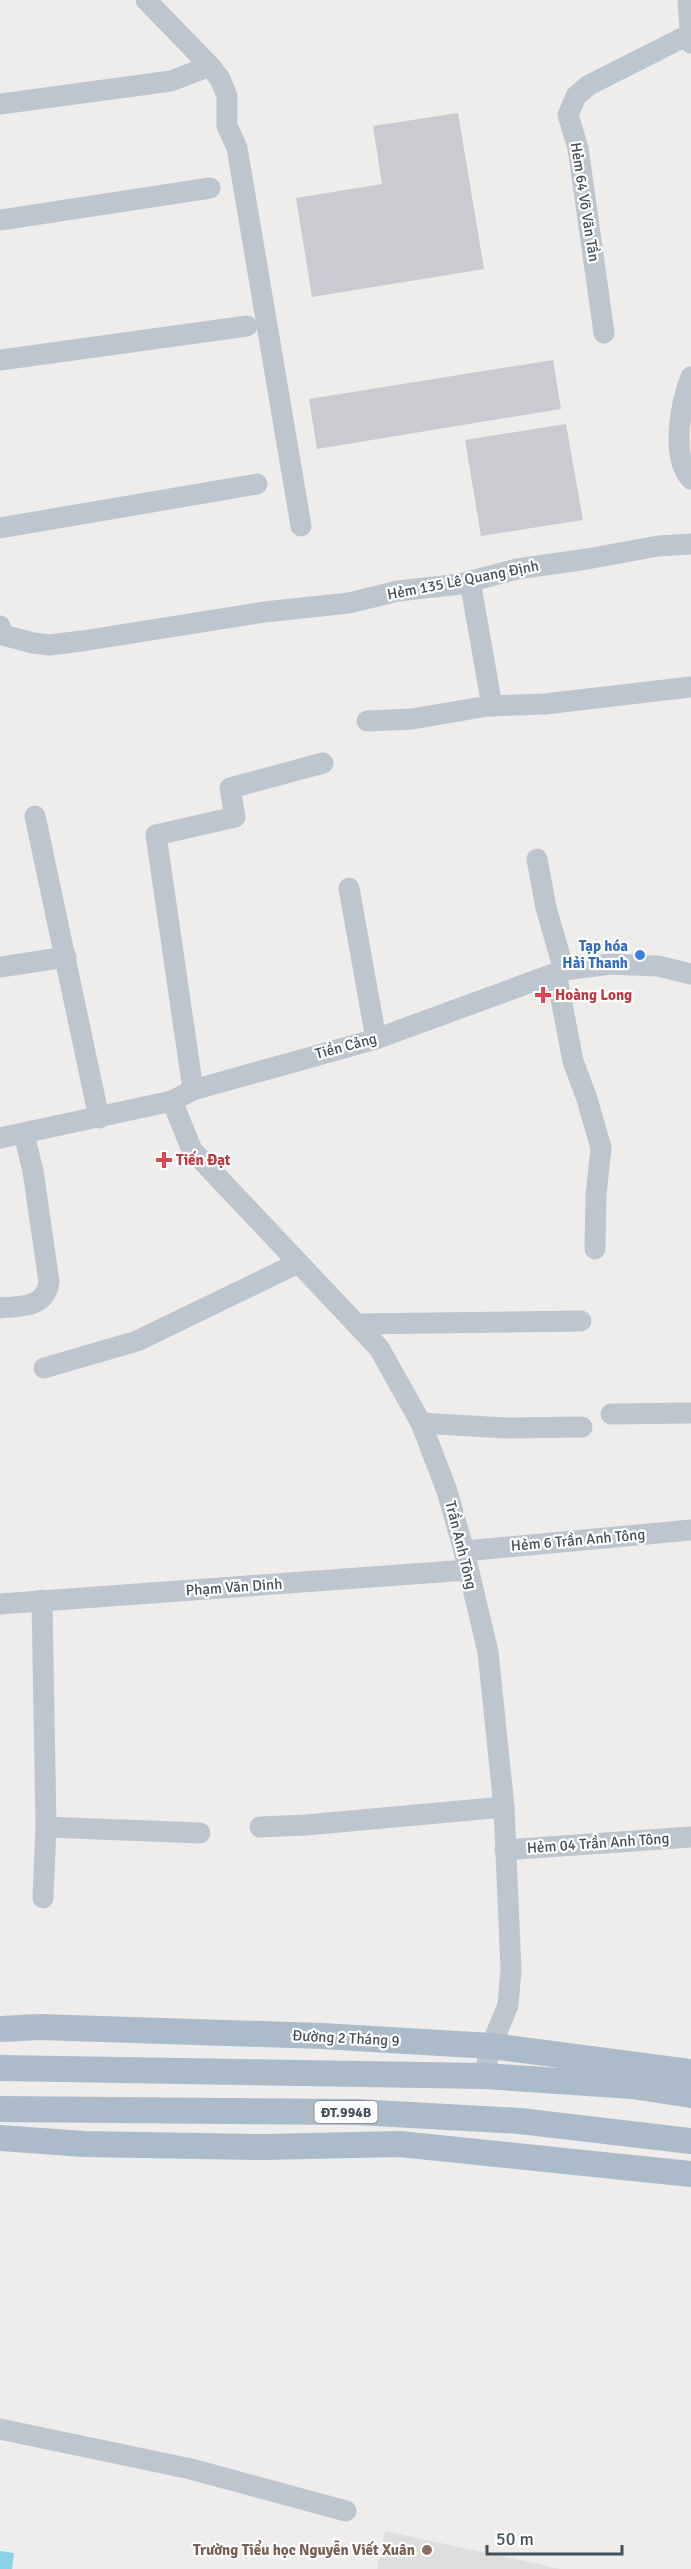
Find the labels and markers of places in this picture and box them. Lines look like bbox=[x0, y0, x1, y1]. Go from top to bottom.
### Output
place label: Tạp hóa Hải Thanh bbox=[562, 937, 628, 972]
marker: Tạp hóa Hải Thanh bbox=[633, 948, 647, 962]
place label: Hoàng Long bbox=[555, 986, 632, 1004]
marker: Hoàng Long bbox=[536, 988, 550, 1002]
place label: Tiến Đạt bbox=[176, 1150, 231, 1169]
marker: Tiến Đạt bbox=[157, 1153, 171, 1167]
place label: Trường Tiểu học Nguyễn Viết Xuân bbox=[193, 2539, 415, 2559]
marker: Trường Tiểu học Nguyễn Viết Xuân bbox=[420, 2543, 434, 2557]

